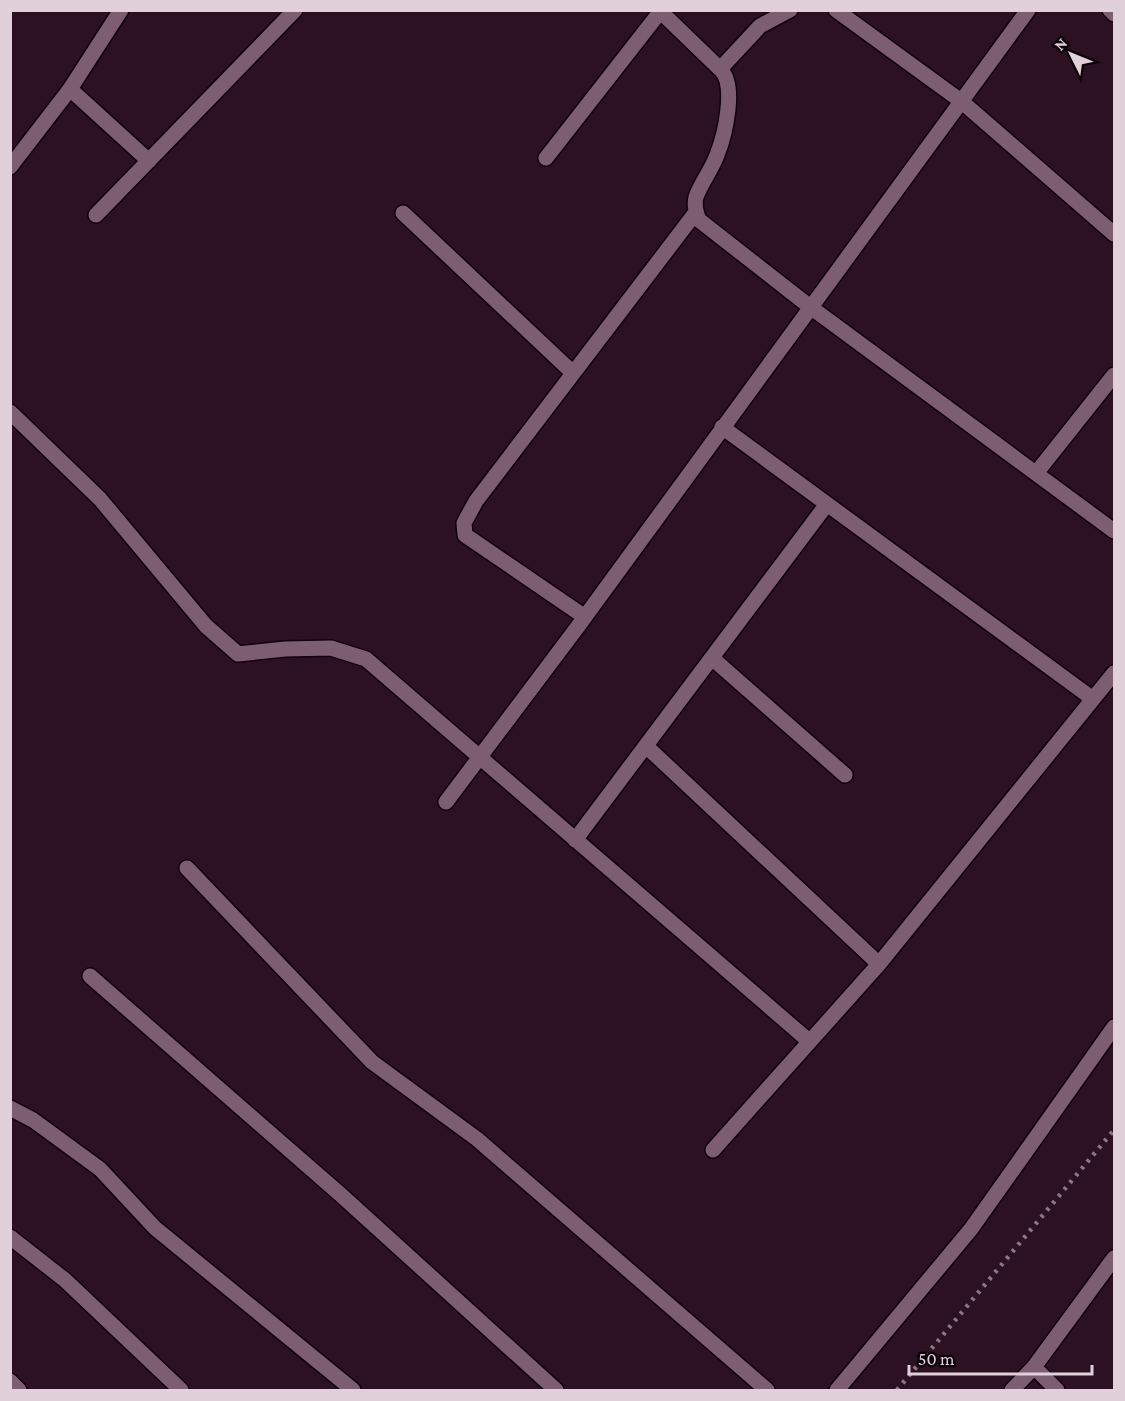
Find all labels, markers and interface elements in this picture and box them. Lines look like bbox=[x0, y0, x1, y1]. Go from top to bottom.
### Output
north arrow bbox=[1041, 24, 1101, 84]
text: N bbox=[1050, 34, 1070, 54]
scale bar bbox=[909, 1338, 1092, 1376]
text: 50 m bbox=[918, 1349, 955, 1369]

